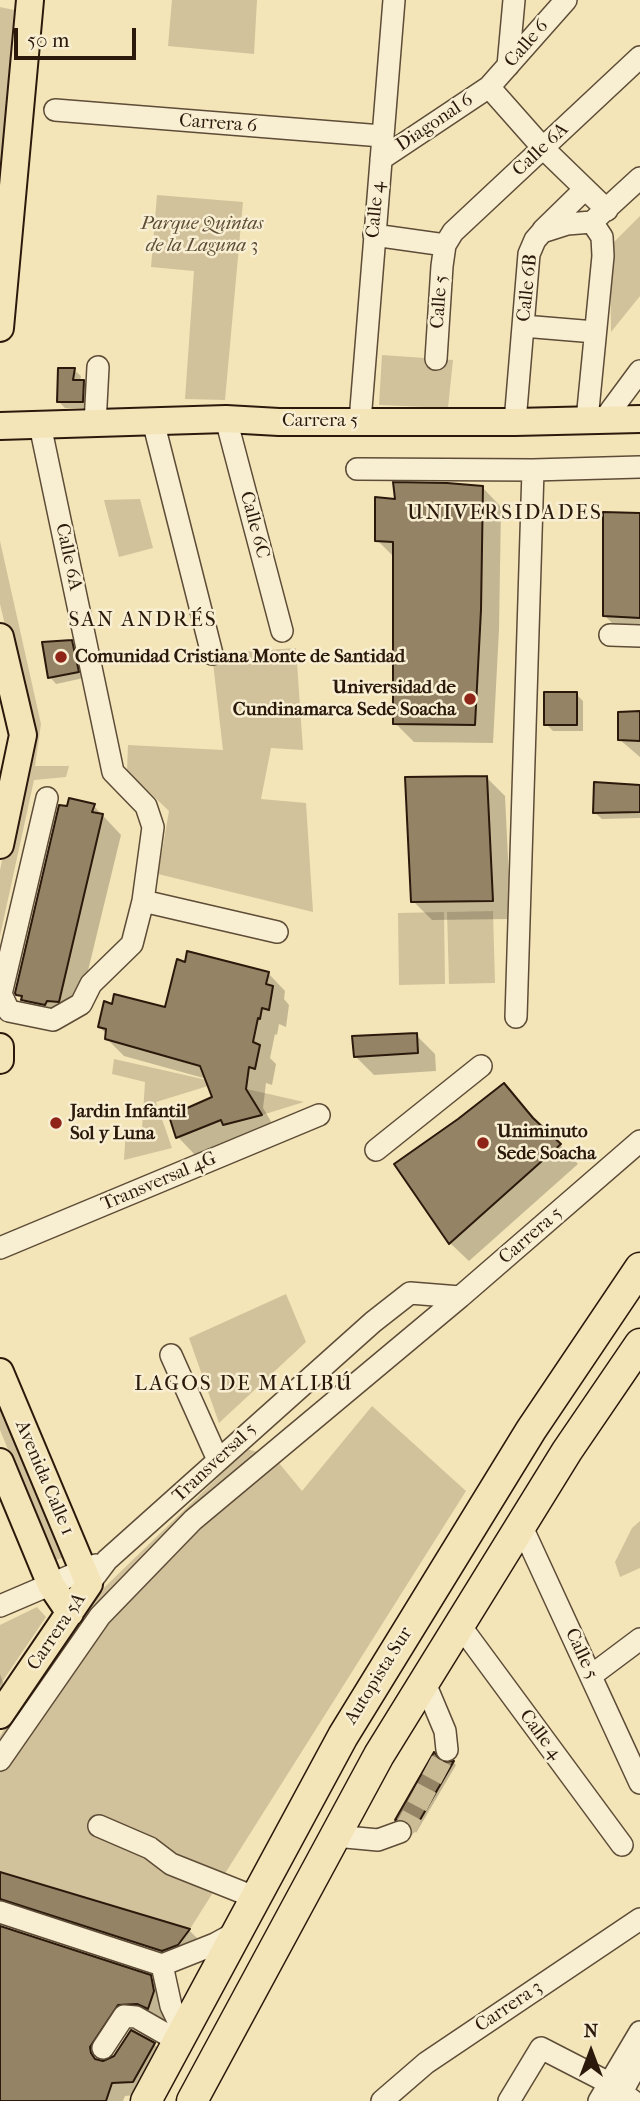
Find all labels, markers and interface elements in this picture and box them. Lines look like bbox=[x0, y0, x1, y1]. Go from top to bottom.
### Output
scale bar bbox=[18, 14, 140, 58]
street label: Calle 6 bbox=[500, 15, 554, 73]
text: 50 m bbox=[27, 28, 70, 52]
street label: Diagonal 6 bbox=[392, 89, 478, 157]
street label: Carrera 6 bbox=[178, 110, 258, 138]
street label: Calle 6A bbox=[508, 118, 574, 182]
street label: Calle 4 bbox=[362, 181, 390, 239]
park label: Parque Quintas de la Laguna 3 bbox=[141, 213, 263, 257]
street label: Calle 6B bbox=[513, 253, 543, 323]
street label: Calle 5 bbox=[427, 274, 453, 330]
street label: Carrera 5 bbox=[282, 410, 358, 432]
street label: Calle 6C bbox=[234, 489, 274, 561]
district label: UNIVERSIDADES bbox=[409, 501, 601, 527]
street label: Calle 6A bbox=[50, 521, 86, 593]
district label: SAN ANDRÉS bbox=[70, 608, 216, 634]
place label: Comunidad Cristiana Monte de Santidad bbox=[75, 646, 405, 668]
marker: Comunidad Cristiana Monte de Santidad bbox=[53, 649, 69, 665]
place label: Universidad de Cundinamarca Sede Soacha bbox=[233, 677, 456, 721]
marker: Universidad de Cundinamarca Sede Soacha bbox=[462, 691, 478, 707]
place label: Jardin Infantil Sol y Luna bbox=[70, 1101, 186, 1145]
marker: Jardin Infantil Sol y Luna bbox=[48, 1115, 64, 1131]
place label: Uniminuto Sede Soacha bbox=[497, 1121, 596, 1165]
marker: Uniminuto Sede Soacha bbox=[475, 1135, 491, 1151]
street label: Transversal 4G bbox=[98, 1148, 220, 1216]
street label: Carrera 5 bbox=[495, 1202, 567, 1270]
district label: LAGOS DE MALIBÚ bbox=[136, 1372, 352, 1398]
street label: Avenida Calle 1 bbox=[10, 1417, 78, 1539]
street label: Transversal 5 bbox=[168, 1418, 262, 1508]
street label: Carrera 5A bbox=[23, 1589, 91, 1675]
street label: Autopista Sur bbox=[340, 1623, 418, 1729]
street label: Calle 5 bbox=[559, 1625, 603, 1683]
street label: Calle 4 bbox=[514, 1706, 566, 1764]
street label: Carrera 3 bbox=[471, 1976, 547, 2038]
north arrow bbox=[556, 2017, 626, 2087]
text: N bbox=[584, 2020, 598, 2042]

